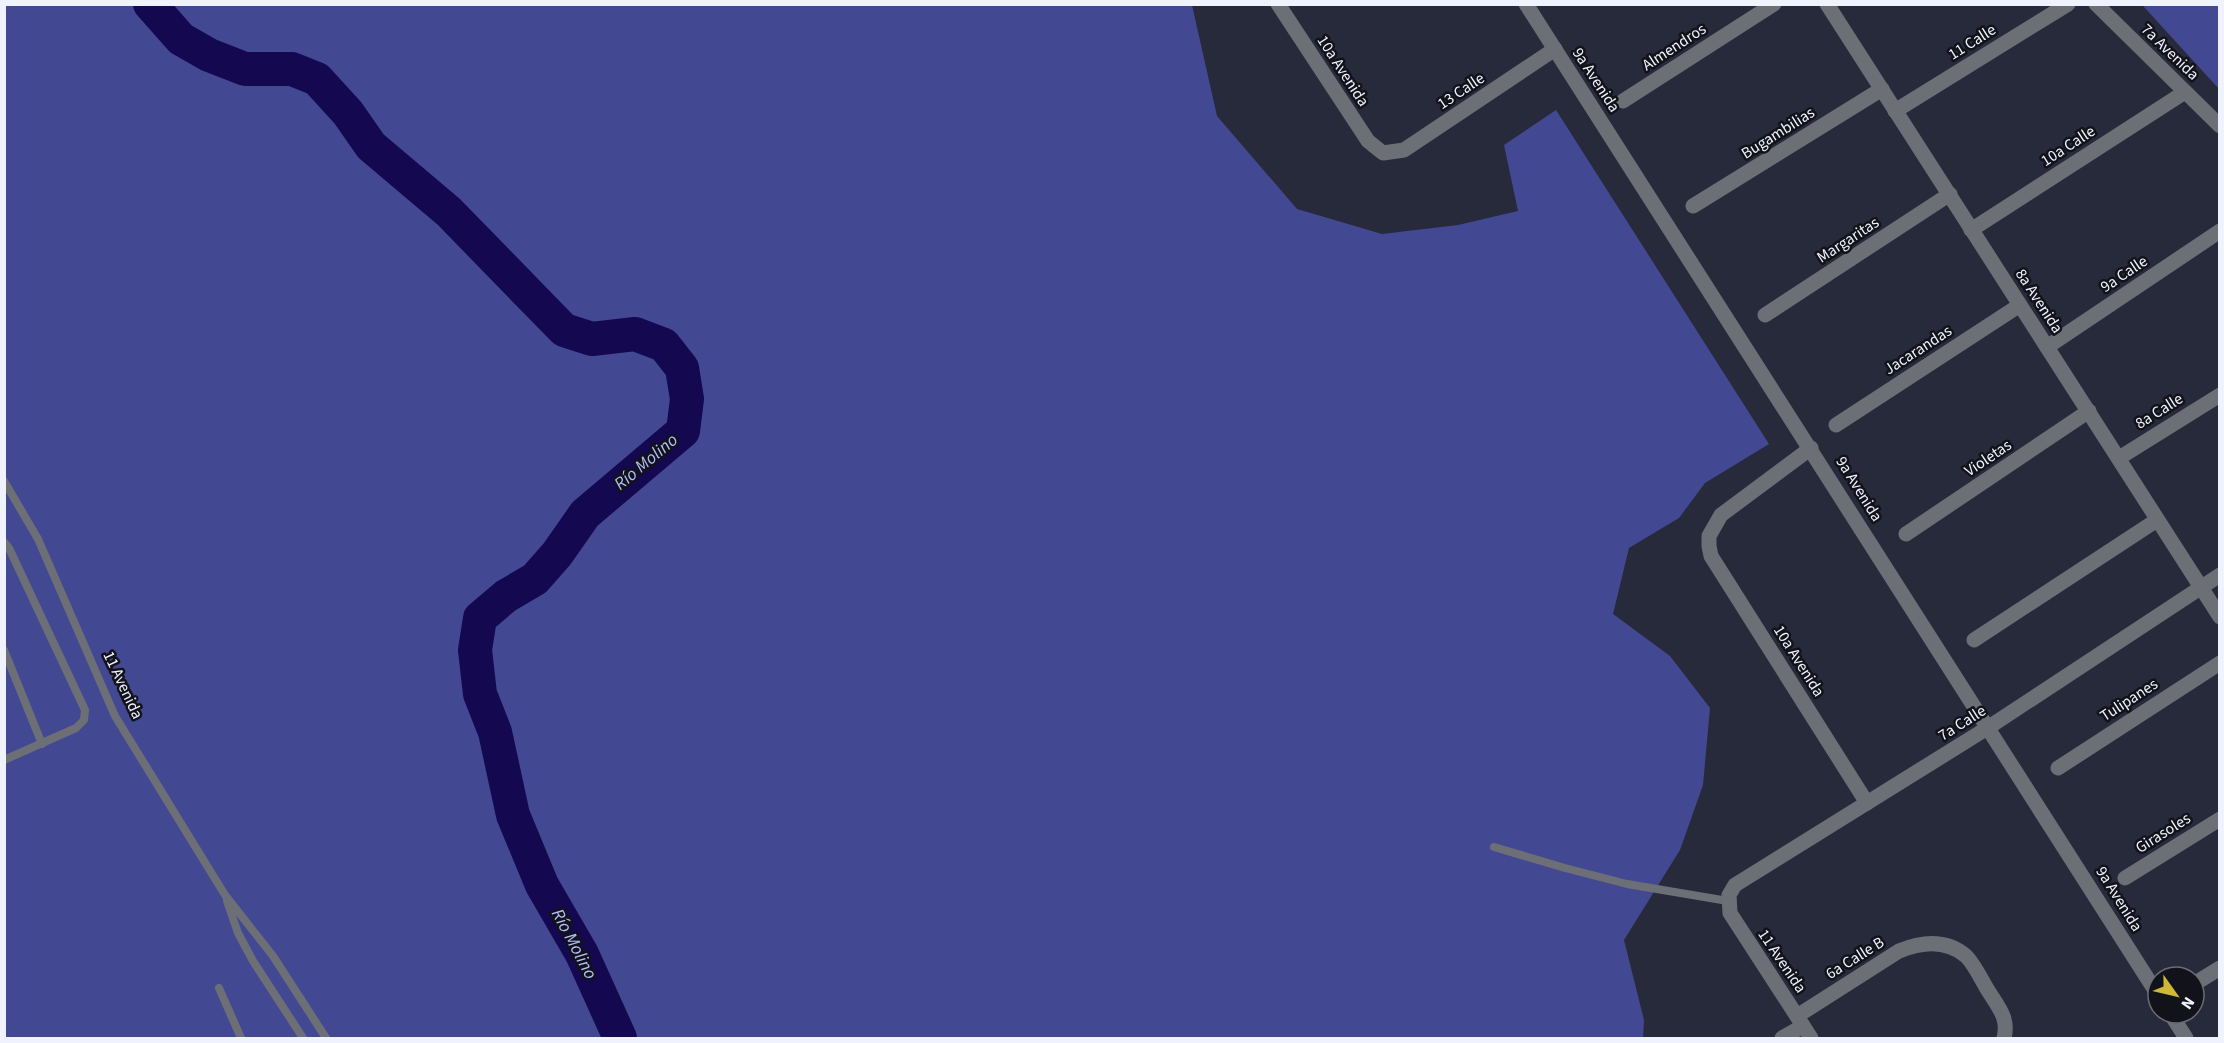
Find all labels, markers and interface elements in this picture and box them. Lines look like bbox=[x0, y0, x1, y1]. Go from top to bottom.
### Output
street label: Almendros bbox=[1638, 18, 1711, 76]
street label: 11 Calle bbox=[1944, 19, 2000, 65]
street label: 7a Avenida bbox=[2136, 19, 2204, 85]
street label: 10a Avenida bbox=[1312, 31, 1374, 111]
street label: 9a Avenida bbox=[1567, 43, 1625, 117]
street label: 13 Calle bbox=[1433, 67, 1489, 115]
street label: Bugambilias bbox=[1737, 102, 1819, 164]
street label: 10a Calle bbox=[2037, 120, 2099, 172]
street label: Margaritas bbox=[1813, 211, 1884, 268]
street label: 9a Calle bbox=[2096, 250, 2152, 298]
street label: 8a Avenida bbox=[2010, 264, 2068, 338]
street label: Jacarandas bbox=[1880, 320, 1956, 380]
street label: 8a Calle bbox=[2131, 388, 2187, 434]
water label: Río Molino bbox=[609, 428, 683, 496]
street label: Violetas bbox=[1960, 434, 2016, 482]
street label: 9a Avenida bbox=[1830, 452, 1888, 526]
street label: 10a Avenida bbox=[1768, 621, 1830, 701]
street label: 11 Avenida bbox=[98, 647, 148, 723]
street label: Tulipanes bbox=[2096, 673, 2162, 727]
street label: 7a Calle bbox=[1934, 700, 1990, 746]
street label: Girasoles bbox=[2131, 807, 2195, 859]
street label: 9a Avenida bbox=[2090, 862, 2148, 936]
water label: Río Molino bbox=[545, 904, 603, 984]
street label: 11 Avenida bbox=[1753, 925, 1811, 997]
street label: 6a Calle B bbox=[1822, 931, 1888, 985]
north arrow bbox=[2146, 965, 2206, 1025]
text: N bbox=[2176, 992, 2200, 1013]

